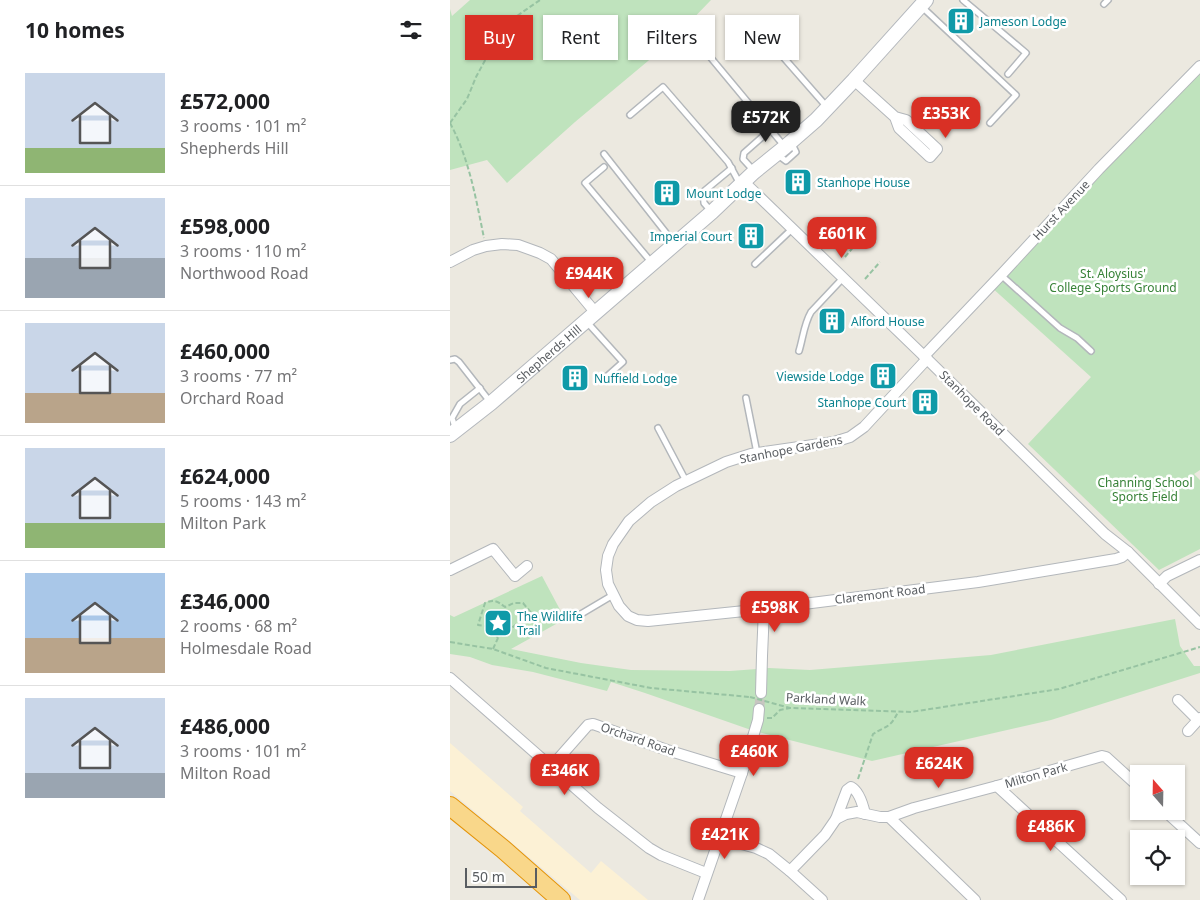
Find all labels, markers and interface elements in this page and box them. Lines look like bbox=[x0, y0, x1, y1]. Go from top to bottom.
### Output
building icon: Jameson Lodge bbox=[946, 6, 976, 36]
place label: Jameson Lodge bbox=[979, 13, 1067, 30]
chip: Buy bbox=[465, 15, 533, 60]
chip: Rent bbox=[543, 15, 618, 60]
chip: Filters bbox=[628, 15, 715, 60]
chip: New bbox=[725, 15, 799, 60]
text: 10 homes bbox=[25, 16, 125, 44]
icon: filters bbox=[397, 16, 425, 44]
text: £572,000 bbox=[180, 87, 270, 115]
icon: home bbox=[65, 93, 125, 153]
pin: £353K bbox=[911, 96, 981, 139]
pin: £572K bbox=[731, 100, 801, 143]
text: £353K bbox=[922, 102, 970, 124]
text: £572K bbox=[742, 106, 790, 128]
text: 3 rooms · 101 m² bbox=[180, 115, 306, 137]
text: Shepherds Hill bbox=[180, 137, 289, 159]
building icon: Stanhope House bbox=[783, 167, 813, 197]
place label: Stanhope House bbox=[817, 174, 910, 191]
street label: Hurst Avenue bbox=[1029, 176, 1093, 244]
building icon: Mount Lodge bbox=[652, 178, 682, 208]
place label: Mount Lodge bbox=[686, 185, 762, 202]
text: £598,000 bbox=[180, 212, 270, 240]
pin: £601K bbox=[807, 216, 877, 259]
icon: home bbox=[65, 218, 125, 278]
building icon: Imperial Court bbox=[736, 221, 766, 251]
text: £601K bbox=[818, 222, 866, 244]
place label: Imperial Court bbox=[650, 228, 733, 245]
text: 3 rooms · 110 m² bbox=[180, 240, 306, 262]
pin: £944K bbox=[554, 256, 624, 299]
text: Northwood Road bbox=[180, 262, 309, 284]
text: £944K bbox=[565, 262, 613, 284]
park label: St. Aloysius' College Sports Ground bbox=[1049, 265, 1177, 296]
building icon: Alford House bbox=[817, 306, 847, 336]
place label: Alford House bbox=[851, 313, 925, 330]
street label: Shepherds Hill bbox=[512, 320, 585, 386]
text: £460,000 bbox=[180, 337, 270, 365]
icon: home bbox=[65, 343, 125, 403]
building icon: Viewside Lodge bbox=[868, 361, 898, 391]
building icon: Nuffield Lodge bbox=[560, 363, 590, 393]
text: 3 rooms · 77 m² bbox=[180, 365, 297, 387]
street label: Stanhope Road bbox=[936, 367, 1008, 439]
place label: Viewside Lodge bbox=[777, 368, 864, 385]
place label: Nuffield Lodge bbox=[594, 370, 678, 387]
text: Orchard Road bbox=[180, 387, 284, 409]
building icon: Stanhope Court bbox=[910, 387, 940, 417]
place label: Stanhope Court bbox=[817, 394, 907, 411]
street label: Stanhope Gardens bbox=[738, 431, 844, 467]
text: £624,000 bbox=[180, 462, 270, 490]
icon: home bbox=[65, 468, 125, 528]
park label: Channing School Sports Field bbox=[1098, 474, 1192, 505]
text: 5 rooms · 143 m² bbox=[180, 490, 306, 512]
text: Milton Park bbox=[180, 512, 266, 534]
street label: Claremont Road bbox=[834, 580, 926, 608]
text: £346,000 bbox=[180, 587, 270, 615]
pin: £598K bbox=[740, 590, 810, 633]
icon: home bbox=[65, 593, 125, 653]
text: £598K bbox=[751, 596, 799, 618]
place icon: The Wildlife Trail bbox=[483, 608, 513, 638]
place label: The Wildlife Trail bbox=[517, 608, 583, 639]
text: 2 rooms · 68 m² bbox=[180, 615, 297, 637]
text: Holmesdale Road bbox=[180, 637, 312, 659]
street label: Parkland Walk bbox=[785, 688, 867, 710]
text: £486,000 bbox=[180, 712, 270, 740]
icon: home bbox=[65, 718, 125, 778]
street label: Orchard Road bbox=[598, 718, 678, 760]
pin: £460K bbox=[719, 734, 789, 777]
text: 3 rooms · 101 m² bbox=[180, 740, 306, 762]
text: £460K bbox=[730, 740, 778, 762]
pin: £624K bbox=[904, 746, 974, 789]
text: £624K bbox=[915, 752, 963, 774]
pin: £346K bbox=[530, 754, 600, 796]
street label: Milton Park bbox=[1003, 758, 1070, 792]
text: £346K bbox=[541, 759, 589, 781]
text: Milton Road bbox=[180, 762, 271, 784]
north arrow bbox=[1130, 765, 1185, 820]
map controls bbox=[1130, 765, 1185, 885]
pin: £486K bbox=[1016, 810, 1086, 852]
text: £486K bbox=[1027, 815, 1075, 837]
pin: £421K bbox=[690, 818, 760, 860]
text: £421K bbox=[701, 823, 749, 845]
button: locate bbox=[1130, 830, 1185, 885]
scale bar bbox=[465, 865, 538, 888]
text: 50 m bbox=[472, 867, 505, 886]

